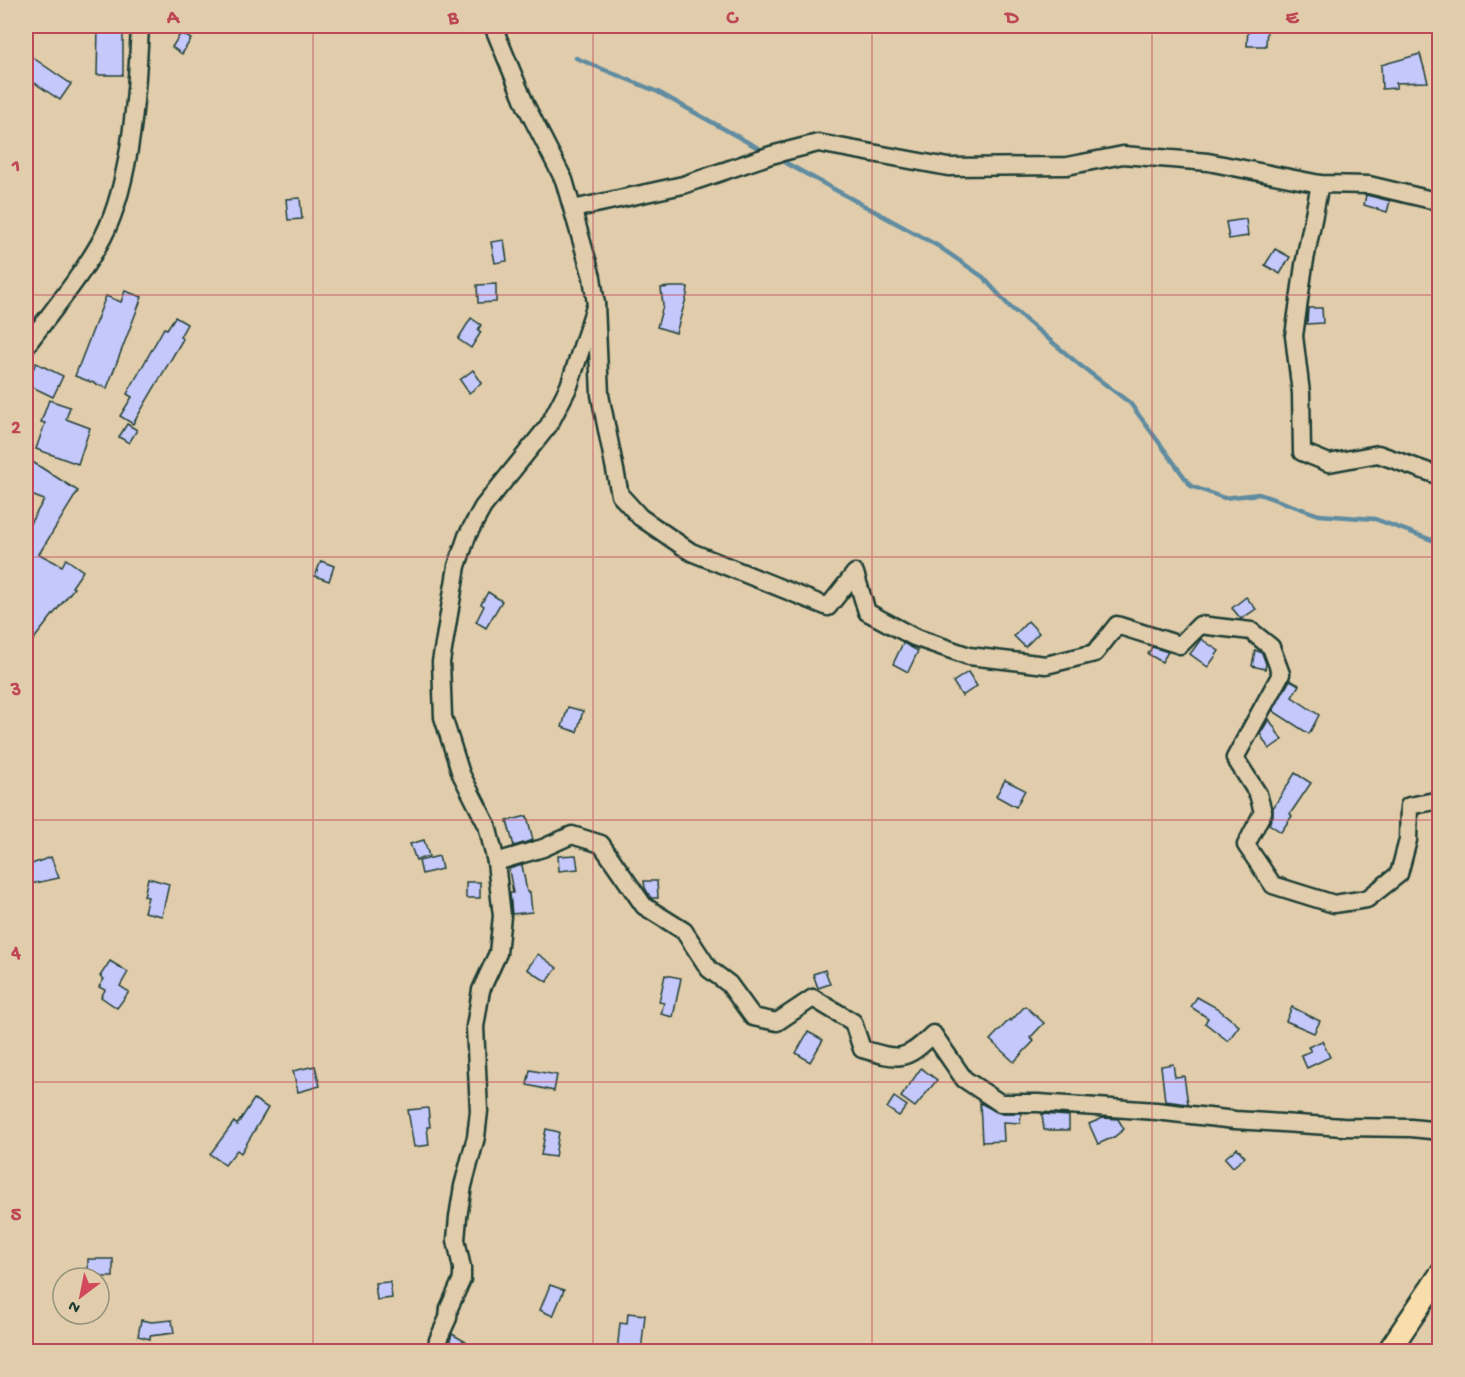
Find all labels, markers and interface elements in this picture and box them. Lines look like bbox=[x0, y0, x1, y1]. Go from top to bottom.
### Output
text: A bbox=[166, 8, 181, 31]
text: B bbox=[447, 8, 459, 31]
text: C bbox=[726, 8, 740, 31]
text: D bbox=[1003, 8, 1019, 31]
text: E bbox=[1286, 8, 1300, 31]
text: 1 bbox=[11, 156, 20, 179]
text: 2 bbox=[11, 418, 21, 441]
text: 3 bbox=[10, 680, 21, 703]
text: 4 bbox=[10, 943, 21, 966]
text: 5 bbox=[11, 1205, 22, 1228]
north arrow bbox=[51, 1266, 111, 1326]
text: N bbox=[65, 1295, 84, 1317]

